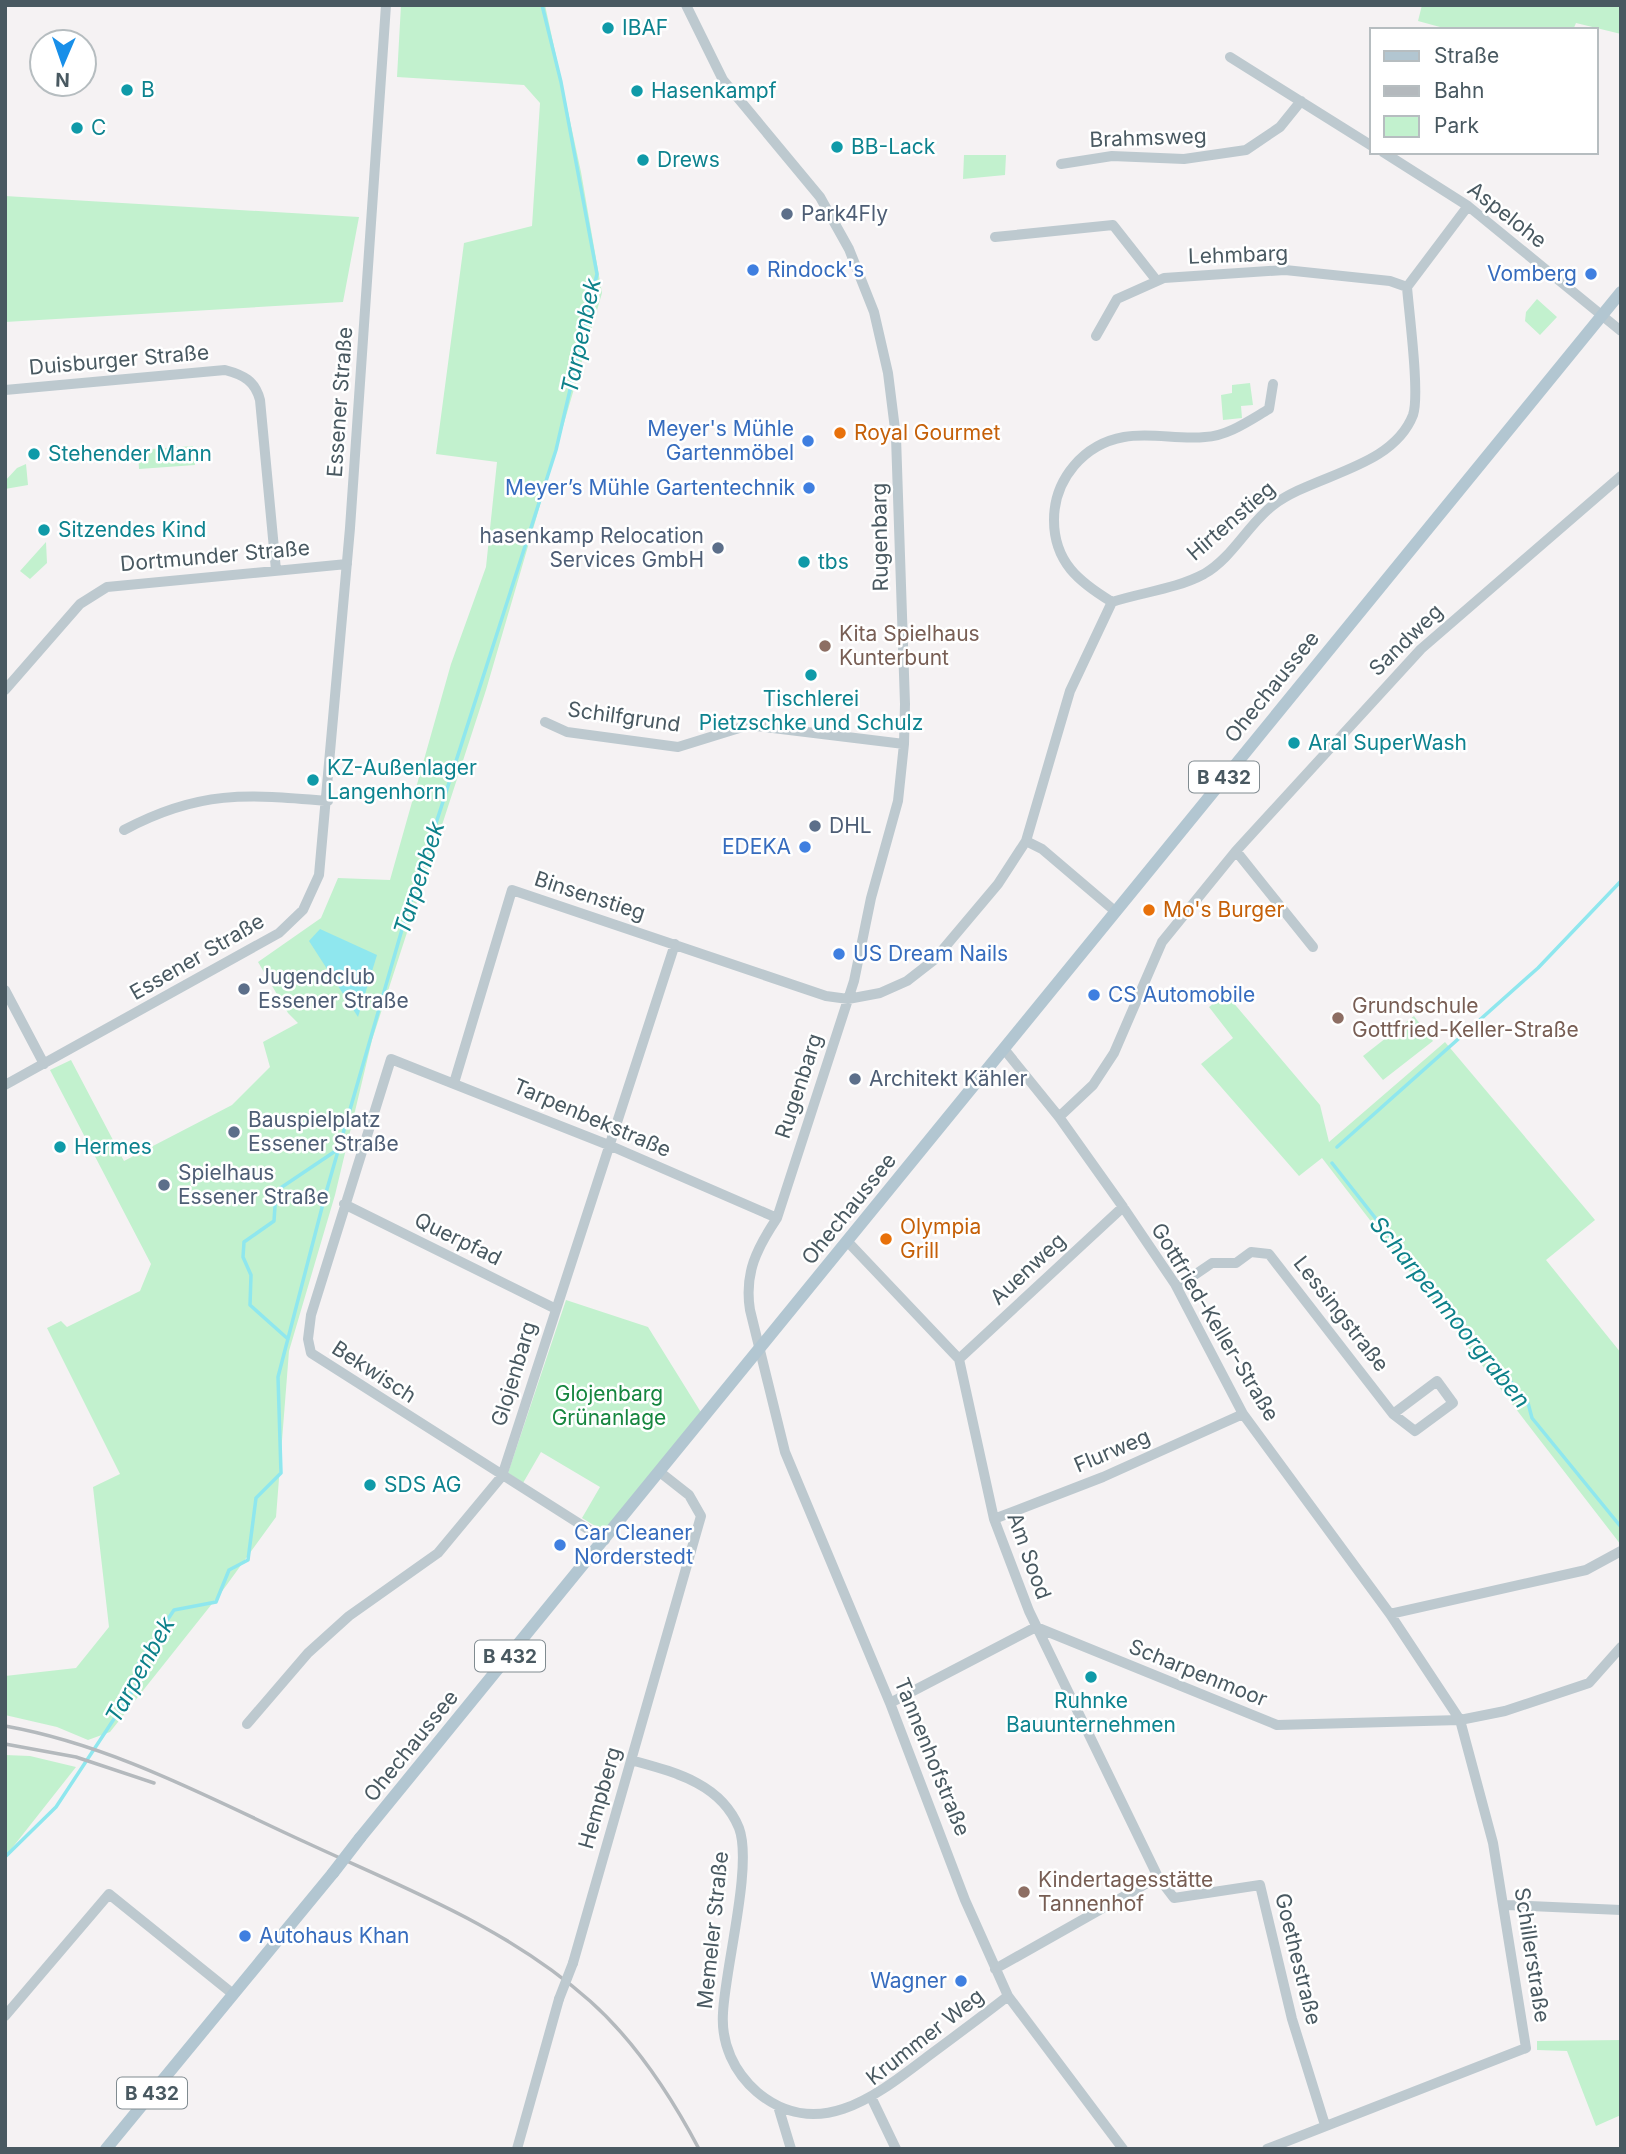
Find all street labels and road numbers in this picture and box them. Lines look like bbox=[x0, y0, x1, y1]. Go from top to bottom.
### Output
street label: Brahmsweg bbox=[1089, 123, 1207, 152]
street label: Aspelohe bbox=[1463, 176, 1552, 253]
street label: Lehmbarg bbox=[1187, 240, 1289, 269]
street label: Essener Straße bbox=[322, 326, 357, 478]
street label: Duisburger Straße bbox=[28, 339, 210, 380]
street label: Hirtenstieg bbox=[1182, 476, 1280, 566]
street label: Rugenbarg bbox=[866, 482, 893, 592]
street label: Dortmunder Straße bbox=[119, 535, 311, 576]
street label: Sandweg bbox=[1364, 599, 1448, 681]
street label: Ohechaussee bbox=[1219, 626, 1324, 747]
street label: Schilfgrund bbox=[566, 696, 682, 737]
road number: B 432 bbox=[1189, 762, 1259, 792]
street label: Binsenstieg bbox=[532, 866, 649, 925]
street label: Essener Straße bbox=[125, 908, 268, 1005]
street label: Rugenbarg bbox=[770, 1030, 827, 1141]
street label: Tarpenbekstraße bbox=[510, 1073, 675, 1162]
street label: Ohechaussee bbox=[796, 1148, 901, 1269]
street label: Querpfad bbox=[411, 1207, 506, 1270]
street label: Gottfried-Keller-Straße bbox=[1146, 1218, 1285, 1425]
street label: Auenweg bbox=[985, 1228, 1070, 1310]
street label: Lessingstraße bbox=[1289, 1251, 1394, 1376]
street label: Glojenbarg bbox=[486, 1318, 541, 1429]
street label: Bekwisch bbox=[328, 1335, 421, 1408]
street label: Flurweg bbox=[1070, 1423, 1153, 1478]
street label: Am Sood bbox=[1002, 1509, 1057, 1603]
street label: Scharpenmoor bbox=[1125, 1633, 1271, 1712]
road number: B 432 bbox=[475, 1640, 545, 1672]
street label: Tannenhofstraße bbox=[889, 1674, 976, 1840]
street label: Ohechaussee bbox=[358, 1685, 463, 1806]
street label: Hempberg bbox=[573, 1744, 626, 1852]
street label: Memeler Straße bbox=[692, 1850, 733, 2010]
street label: Schillerstraße bbox=[1509, 1886, 1555, 2024]
street label: Goethestraße bbox=[1270, 1890, 1327, 2027]
street label: Krummer Weg bbox=[861, 1983, 988, 2090]
road number: B 432 bbox=[117, 2078, 187, 2108]

